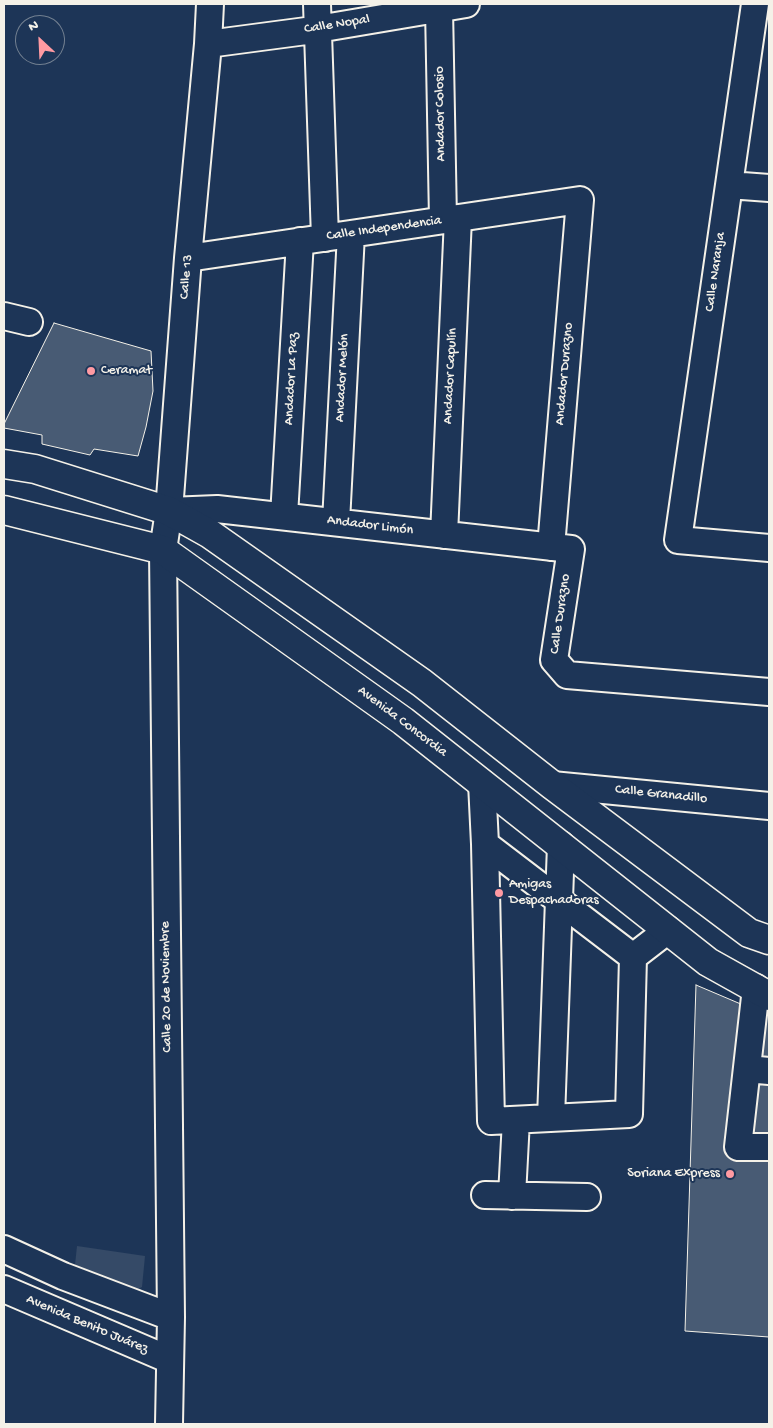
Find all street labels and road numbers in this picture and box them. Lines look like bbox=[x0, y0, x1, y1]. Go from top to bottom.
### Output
street label: Calle Nopal bbox=[303, 12, 371, 38]
street label: Andador Colosio bbox=[432, 66, 450, 162]
street label: Calle Independencia bbox=[325, 213, 443, 245]
street label: Calle Naranja bbox=[702, 231, 730, 313]
street label: Calle 13 bbox=[177, 254, 197, 300]
street label: Andador Durazno bbox=[552, 322, 578, 426]
street label: Andador Capulín bbox=[440, 328, 462, 424]
street label: Andador La Paz bbox=[281, 332, 303, 426]
street label: Andador Melón bbox=[332, 333, 354, 423]
street label: Andador Limón bbox=[326, 512, 414, 540]
street label: Calle Durazno bbox=[547, 573, 575, 655]
street label: Avenida Concordia bbox=[354, 683, 450, 761]
street label: Calle Granadillo bbox=[614, 782, 708, 808]
street label: Calle 20 de Noviembre bbox=[157, 921, 177, 1053]
street label: Avenida Benito Juárez bbox=[23, 1292, 151, 1358]

